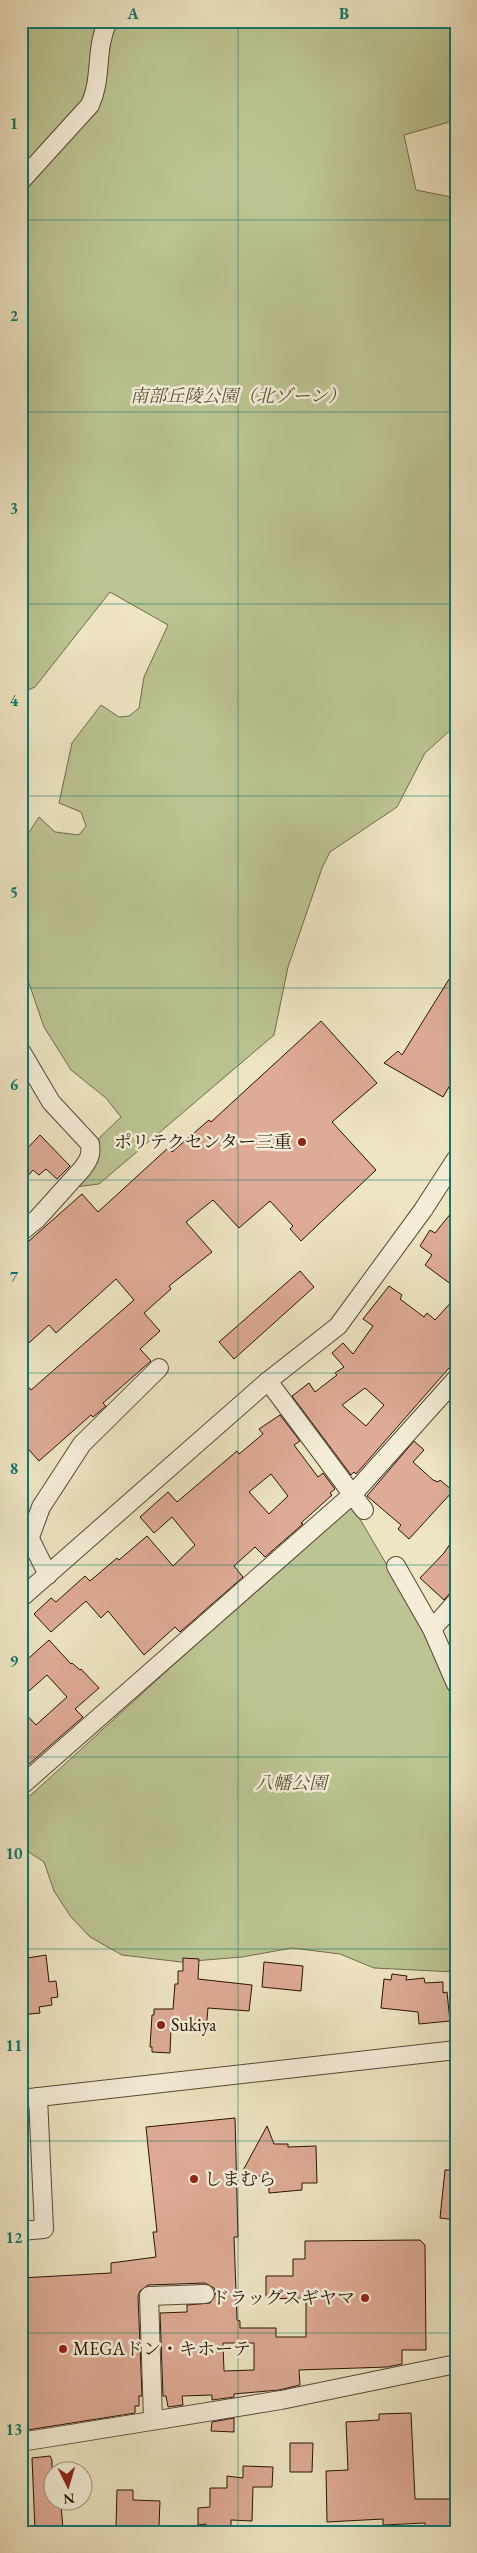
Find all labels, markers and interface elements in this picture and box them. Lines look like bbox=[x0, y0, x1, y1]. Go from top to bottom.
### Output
text: A bbox=[126, 3, 139, 24]
text: B bbox=[339, 3, 349, 24]
text: 1 bbox=[10, 113, 18, 134]
text: 2 bbox=[10, 305, 19, 326]
park label: 南部丘陵公園（北ゾーン） bbox=[130, 384, 346, 407]
text: 3 bbox=[10, 498, 18, 519]
text: 4 bbox=[10, 690, 19, 711]
text: 5 bbox=[10, 882, 18, 903]
text: 6 bbox=[10, 1074, 19, 1095]
place label: ポリテクセンター三重 bbox=[114, 1130, 292, 1153]
marker: ポリテクセンター三重 bbox=[296, 1136, 308, 1148]
text: 7 bbox=[10, 1266, 19, 1287]
text: 8 bbox=[10, 1458, 18, 1479]
text: 9 bbox=[10, 1650, 19, 1671]
park label: 八幡公園 bbox=[255, 1771, 330, 1794]
text: 10 bbox=[6, 1843, 23, 1864]
place label: Sukiya bbox=[171, 2013, 217, 2036]
marker: Sukiya bbox=[155, 2019, 167, 2031]
text: 11 bbox=[6, 2035, 22, 2056]
place label: しまむら bbox=[204, 2167, 276, 2190]
marker: しまむら bbox=[188, 2173, 200, 2185]
text: 12 bbox=[6, 2227, 23, 2248]
place label: ドラッグスギヤマ bbox=[212, 2286, 355, 2309]
marker: ドラッグスギヤマ bbox=[359, 2292, 371, 2304]
place label: MEGAドン・キホーテ bbox=[73, 2337, 251, 2360]
marker: MEGAドン・キホーテ bbox=[57, 2343, 69, 2355]
text: 13 bbox=[6, 2419, 22, 2440]
north arrow bbox=[42, 2460, 92, 2510]
text: N bbox=[62, 2489, 76, 2508]

